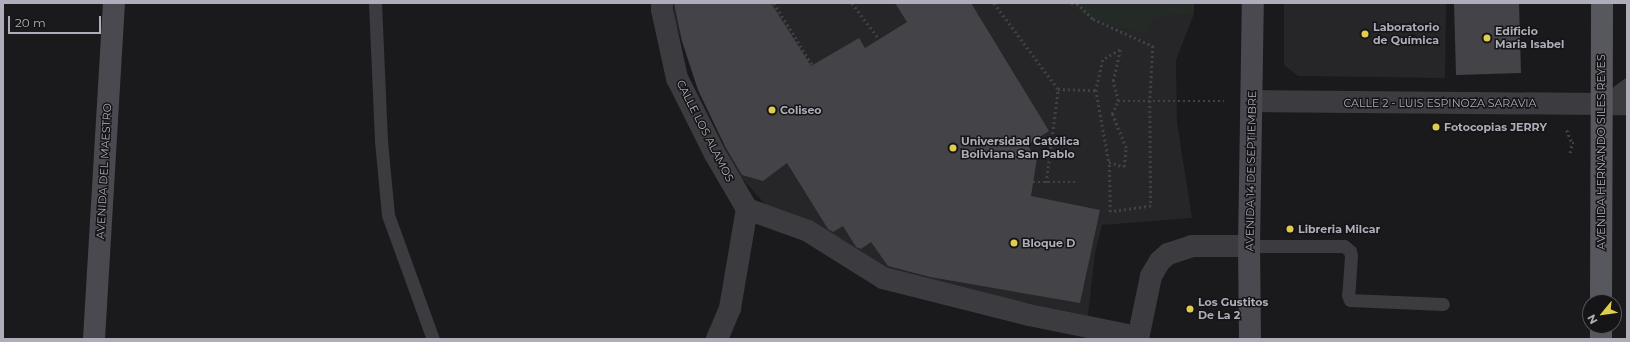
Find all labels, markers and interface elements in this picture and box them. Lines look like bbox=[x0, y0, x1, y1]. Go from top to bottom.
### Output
scale bar bbox=[10, 8, 103, 34]
text: 20 m bbox=[15, 15, 46, 30]
place label: Laboratorio de Química bbox=[1373, 21, 1439, 47]
place label: Edificio Maria Isabel bbox=[1495, 25, 1564, 51]
marker: Laboratorio de Química bbox=[1360, 29, 1370, 39]
marker: Edificio Maria Isabel bbox=[1482, 33, 1492, 43]
street label: AVENIDA HERNANDO SILES REYES bbox=[1594, 54, 1608, 250]
street label: CALLE LOS ALAMOS bbox=[674, 78, 736, 184]
street label: AVENIDA 14 DE SEPTIEMBRE bbox=[1243, 91, 1259, 251]
street label: CALLE 2 - LUIS ESPINOZA SARAVIA bbox=[1344, 96, 1536, 110]
street label: AVENIDA DEL MAESTRO bbox=[94, 103, 114, 239]
place label: Coliseo bbox=[780, 103, 822, 117]
marker: Coliseo bbox=[767, 105, 777, 115]
place label: Fotocopias JERRY bbox=[1444, 120, 1547, 134]
marker: Fotocopias JERRY bbox=[1431, 122, 1441, 132]
place label: Universidad Católica Boliviana San Pablo bbox=[961, 135, 1079, 161]
marker: Universidad Católica Boliviana San Pablo bbox=[948, 143, 958, 153]
place label: Libreria Milcar bbox=[1298, 222, 1380, 236]
marker: Libreria Milcar bbox=[1285, 224, 1295, 234]
place label: Bloque D bbox=[1022, 236, 1075, 250]
marker: Bloque D bbox=[1009, 238, 1019, 248]
north arrow bbox=[1582, 294, 1622, 334]
place label: Los Gustitos De La 2 bbox=[1198, 296, 1268, 322]
marker: Los Gustitos De La 2 bbox=[1185, 304, 1195, 314]
text: N bbox=[1584, 312, 1601, 327]

